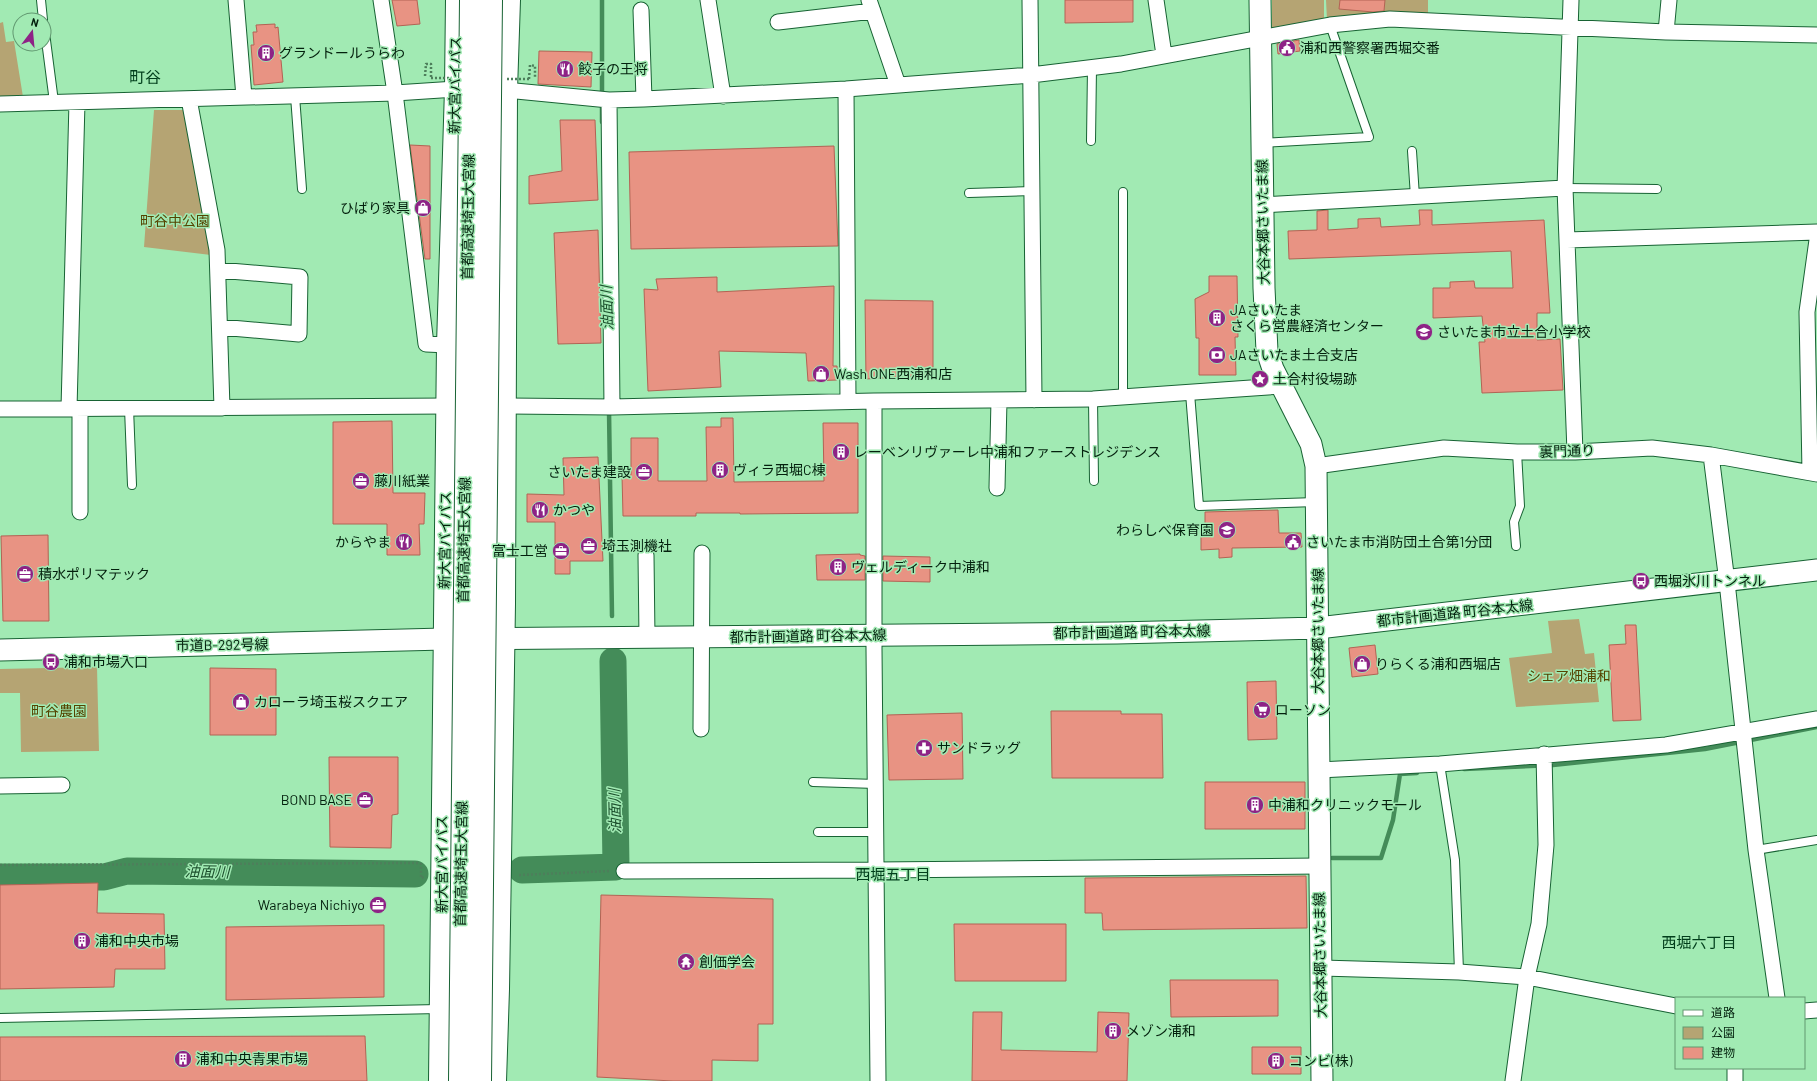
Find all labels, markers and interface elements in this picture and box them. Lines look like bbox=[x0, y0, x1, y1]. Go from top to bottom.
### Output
north arrow bbox=[12, 12, 52, 52]
text: N bbox=[30, 15, 40, 29]
street label: 新大宮バイパス bbox=[445, 36, 464, 134]
public building icon: 浦和西警察署西堀交番 bbox=[1277, 38, 1297, 58]
place label: 浦和西警察署西堀交番 bbox=[1300, 39, 1440, 56]
building icon: グランドールうらわ bbox=[256, 43, 276, 63]
place label: グランドールうらわ bbox=[279, 44, 405, 61]
restaurant icon: 餃子の王将 bbox=[555, 59, 575, 79]
place label: 餃子の王将 bbox=[578, 60, 648, 77]
district label: 町谷 bbox=[129, 67, 161, 86]
street label: 首都高速埼玉大宮線 bbox=[458, 154, 477, 280]
street label: 大谷本郷さいたま線 bbox=[1253, 159, 1272, 285]
shop icon: ひばり家具 bbox=[413, 198, 433, 218]
place label: ひばり家具 bbox=[340, 199, 410, 216]
park label: 町谷中公園 bbox=[140, 212, 210, 229]
water label: 油面川 bbox=[596, 283, 616, 331]
place label: JAさいたま さくら営農経済センター bbox=[1230, 301, 1384, 334]
building icon: JAさいたま さくら営農経済センター bbox=[1207, 308, 1227, 328]
school or university icon: さいたま市立土合小学校 bbox=[1414, 322, 1434, 342]
place label: さいたま市立土合小学校 bbox=[1437, 323, 1591, 340]
bank icon: JAさいたま土合支店 bbox=[1207, 345, 1227, 365]
place label: JAさいたま土合支店 bbox=[1230, 346, 1358, 363]
shop icon: Wash ONE西浦和店 bbox=[811, 364, 831, 384]
place label: Wash ONE西浦和店 bbox=[834, 365, 952, 382]
place icon: 土合村役場跡 bbox=[1250, 369, 1270, 389]
place label: 土合村役場跡 bbox=[1273, 370, 1357, 387]
street label: 裏門通り bbox=[1539, 441, 1595, 460]
building icon: レーベンリヴァーレ中浦和ファーストレジデンス bbox=[831, 442, 851, 462]
place label: レーベンリヴァーレ中浦和ファーストレジデンス bbox=[854, 443, 1161, 460]
building icon: ヴィラ西堀C棟 bbox=[710, 460, 730, 480]
place label: ヴィラ西堀C棟 bbox=[733, 461, 826, 478]
office icon: さいたま建設 bbox=[634, 462, 654, 482]
place label: さいたま建設 bbox=[547, 463, 631, 480]
office icon: 藤川紙業 bbox=[351, 471, 371, 491]
place label: 藤川紙業 bbox=[374, 472, 430, 489]
street label: 首都高速埼玉大宮線 bbox=[454, 477, 473, 603]
street label: 新大宮バイパス bbox=[435, 491, 454, 589]
restaurant icon: かつや bbox=[530, 500, 550, 520]
place label: かつや bbox=[553, 501, 595, 518]
school or university icon: わらしべ保育園 bbox=[1217, 520, 1237, 540]
place label: わらしべ保育園 bbox=[1116, 521, 1214, 538]
restaurant icon: からやま bbox=[394, 532, 414, 552]
public building icon: さいたま市消防団土合第1分団 bbox=[1283, 532, 1303, 552]
place label: からやま bbox=[335, 533, 391, 550]
place label: さいたま市消防団土合第1分団 bbox=[1306, 533, 1492, 550]
office icon: 埼玉測機社 bbox=[579, 536, 599, 556]
place label: 埼玉測機社 bbox=[602, 537, 672, 554]
office icon: 富士工営 bbox=[551, 541, 571, 561]
place label: 富士工営 bbox=[492, 542, 548, 559]
building icon: ヴェルディーク中浦和 bbox=[828, 557, 848, 577]
place label: ヴェルディーク中浦和 bbox=[851, 558, 990, 575]
office icon: 積水ポリマテック bbox=[15, 564, 35, 584]
place label: 積水ポリマテック bbox=[38, 565, 150, 582]
street label: 大谷本郷さいたま線 bbox=[1309, 568, 1326, 694]
bus stop icon: 西堀氷川トンネル bbox=[1631, 571, 1651, 591]
place label: 西堀氷川トンネル bbox=[1654, 572, 1766, 589]
street label: 都市計画道路 町谷本太線 bbox=[1376, 596, 1534, 629]
street label: 都市計画道路 町谷本太線 bbox=[1053, 622, 1211, 641]
street label: 都市計画道路 町谷本太線 bbox=[729, 626, 887, 645]
street label: 市道B-292号線 bbox=[176, 635, 268, 654]
bus stop icon: 浦和市場入口 bbox=[41, 652, 61, 672]
place label: 浦和市場入口 bbox=[64, 653, 148, 670]
shop icon: りらくる浦和西堀店 bbox=[1352, 654, 1372, 674]
place label: りらくる浦和西堀店 bbox=[1375, 655, 1501, 672]
park label: シェア畑浦和 bbox=[1527, 667, 1611, 684]
shop icon: カローラ埼玉桜スクエア bbox=[231, 692, 251, 712]
place label: カローラ埼玉桜スクエア bbox=[254, 693, 408, 710]
supermarket icon: ローソン bbox=[1252, 700, 1272, 720]
place label: ローソン bbox=[1275, 701, 1331, 718]
park label: 町谷農園 bbox=[31, 702, 87, 719]
pharmacy icon: サンドラッグ bbox=[914, 738, 934, 758]
place label: サンドラッグ bbox=[937, 739, 1021, 756]
water label: 油面川 bbox=[605, 786, 623, 834]
office icon: BOND BASE bbox=[355, 790, 375, 810]
place label: BOND BASE bbox=[281, 791, 352, 808]
building icon: 中浦和クリニックモール bbox=[1245, 795, 1265, 815]
place label: 中浦和クリニックモール bbox=[1268, 796, 1422, 813]
street label: 首都高速埼玉大宮線 bbox=[451, 801, 470, 927]
street label: 新大宮バイパス bbox=[433, 815, 450, 913]
water label: 油面川 bbox=[184, 862, 232, 880]
district label: 西堀五丁目 bbox=[855, 865, 931, 883]
street label: 大谷本郷さいたま線 bbox=[1310, 892, 1329, 1018]
office icon: Warabeya Nichiyo bbox=[368, 895, 388, 915]
place label: Warabeya Nichiyo bbox=[258, 896, 365, 913]
building icon: 浦和中央市場 bbox=[72, 931, 92, 951]
place label: 浦和中央市場 bbox=[95, 932, 179, 949]
district label: 西堀六丁目 bbox=[1661, 933, 1737, 951]
temple icon: 創価学会 bbox=[676, 952, 696, 972]
place label: 創価学会 bbox=[699, 953, 755, 970]
legend bbox=[1675, 997, 1805, 1069]
text: 道路 bbox=[1711, 1005, 1735, 1019]
building icon: メゾン浦和 bbox=[1103, 1021, 1123, 1041]
place label: メゾン浦和 bbox=[1126, 1022, 1196, 1039]
text: 公園 bbox=[1711, 1025, 1735, 1039]
text: 建物 bbox=[1711, 1045, 1735, 1059]
building icon: 浦和中央青果市場 bbox=[173, 1049, 193, 1069]
place label: 浦和中央青果市場 bbox=[196, 1050, 308, 1067]
building icon: コンビ(株) bbox=[1266, 1051, 1286, 1071]
place label: コンビ(株) bbox=[1289, 1052, 1353, 1069]

